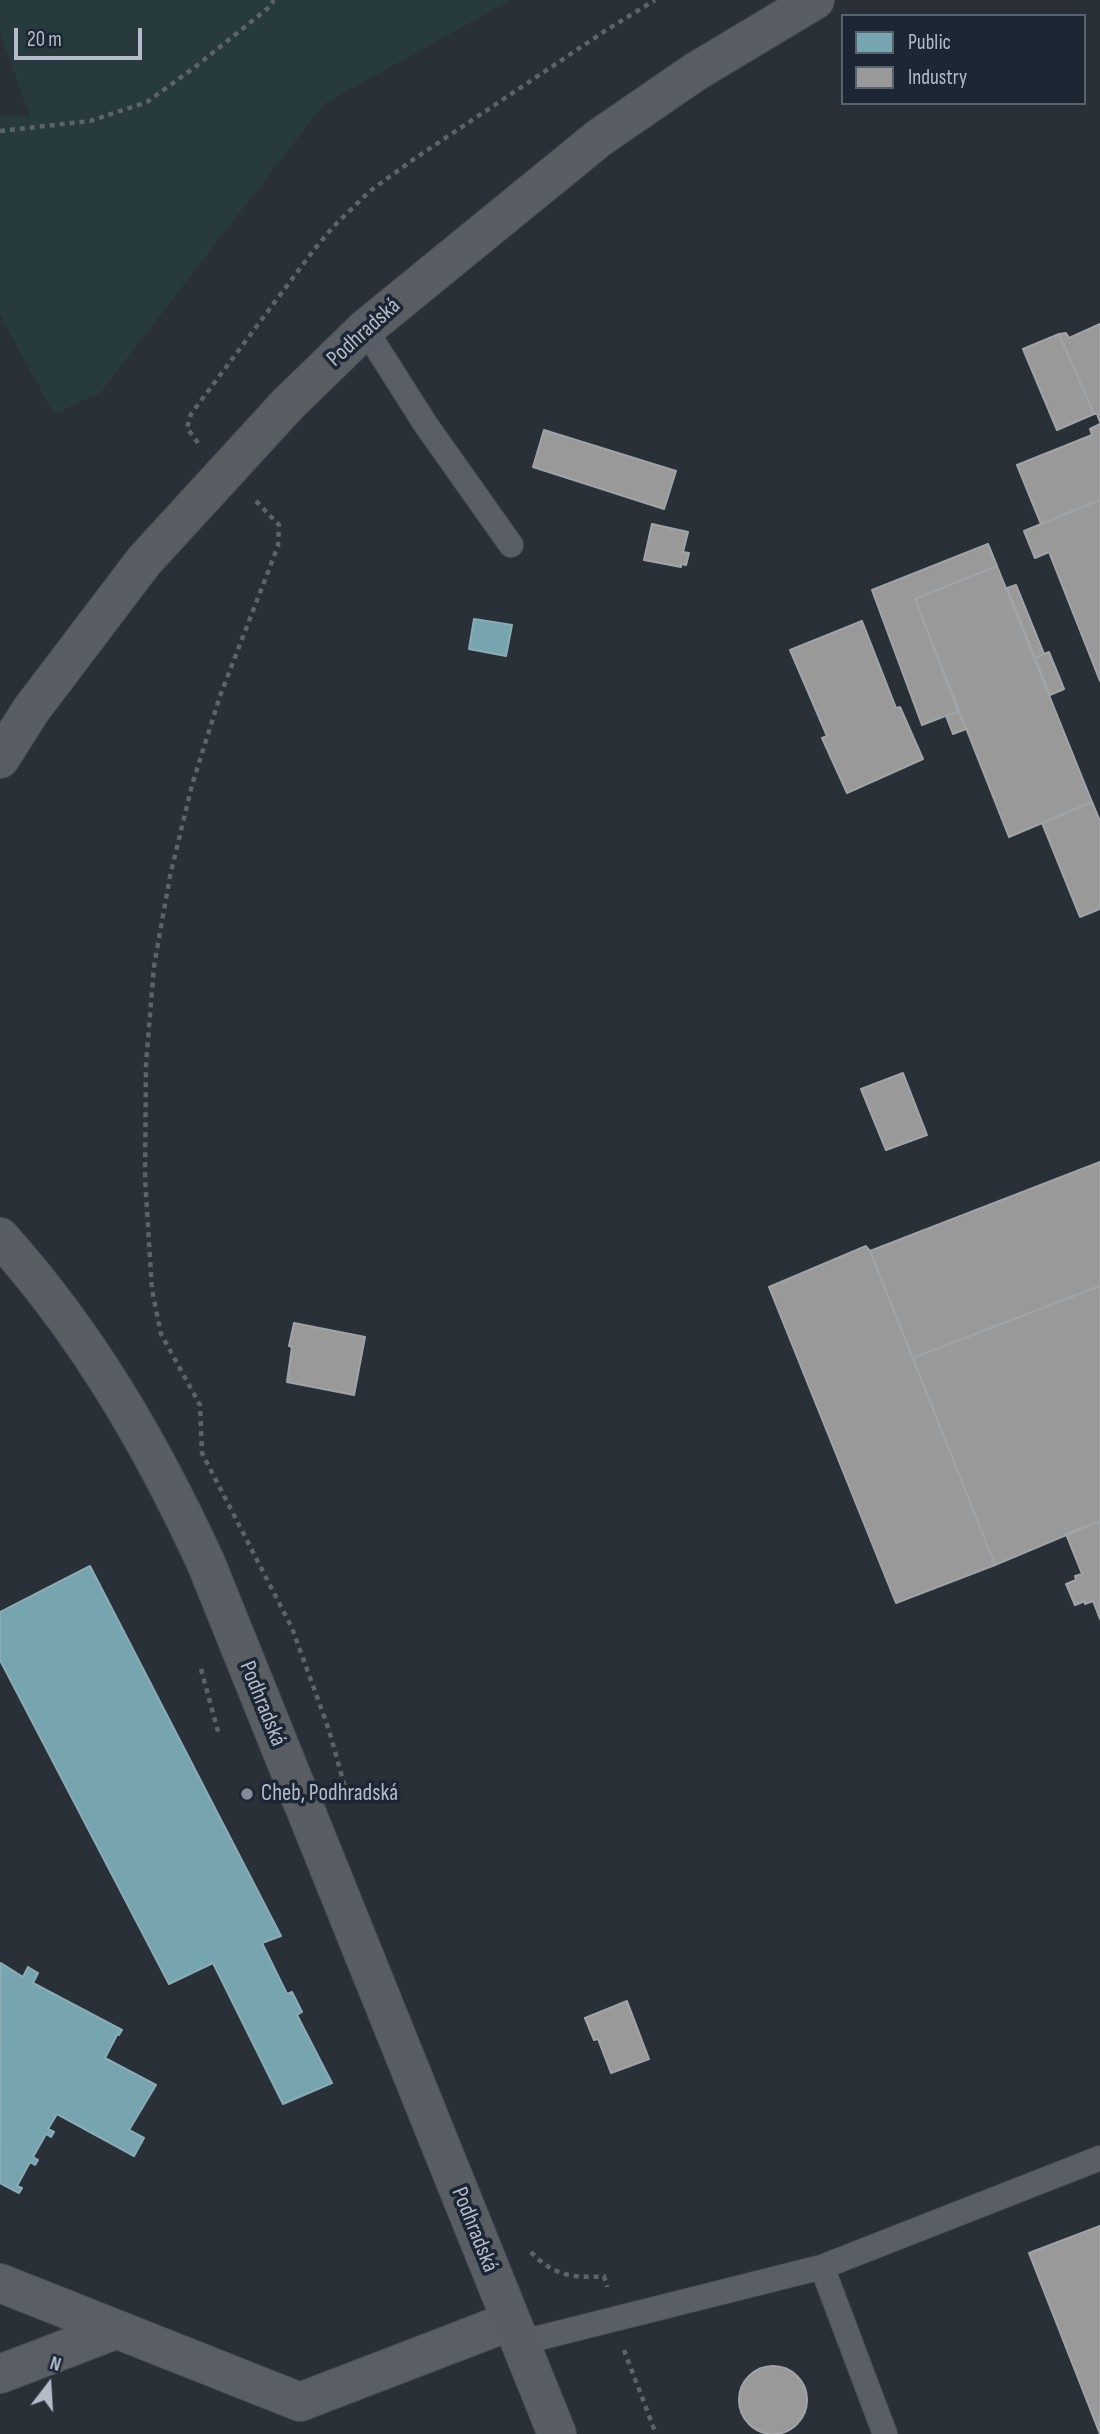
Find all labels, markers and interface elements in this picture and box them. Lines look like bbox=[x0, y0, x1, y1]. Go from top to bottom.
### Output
scale bar bbox=[18, 14, 145, 58]
legend bbox=[841, 14, 1086, 105]
text: 20 m bbox=[27, 27, 62, 52]
text: Public bbox=[908, 30, 951, 55]
text: Industry bbox=[908, 65, 967, 90]
street label: Podhradská bbox=[322, 293, 406, 373]
street label: Podhradská bbox=[232, 1657, 292, 1751]
place label: Cheb, Podhradská bbox=[261, 1780, 398, 1808]
marker: Cheb, Podhradská bbox=[239, 1786, 255, 1802]
street label: Podhradská bbox=[444, 2183, 504, 2277]
north arrow bbox=[14, 2350, 84, 2420]
text: N bbox=[47, 2352, 64, 2377]

